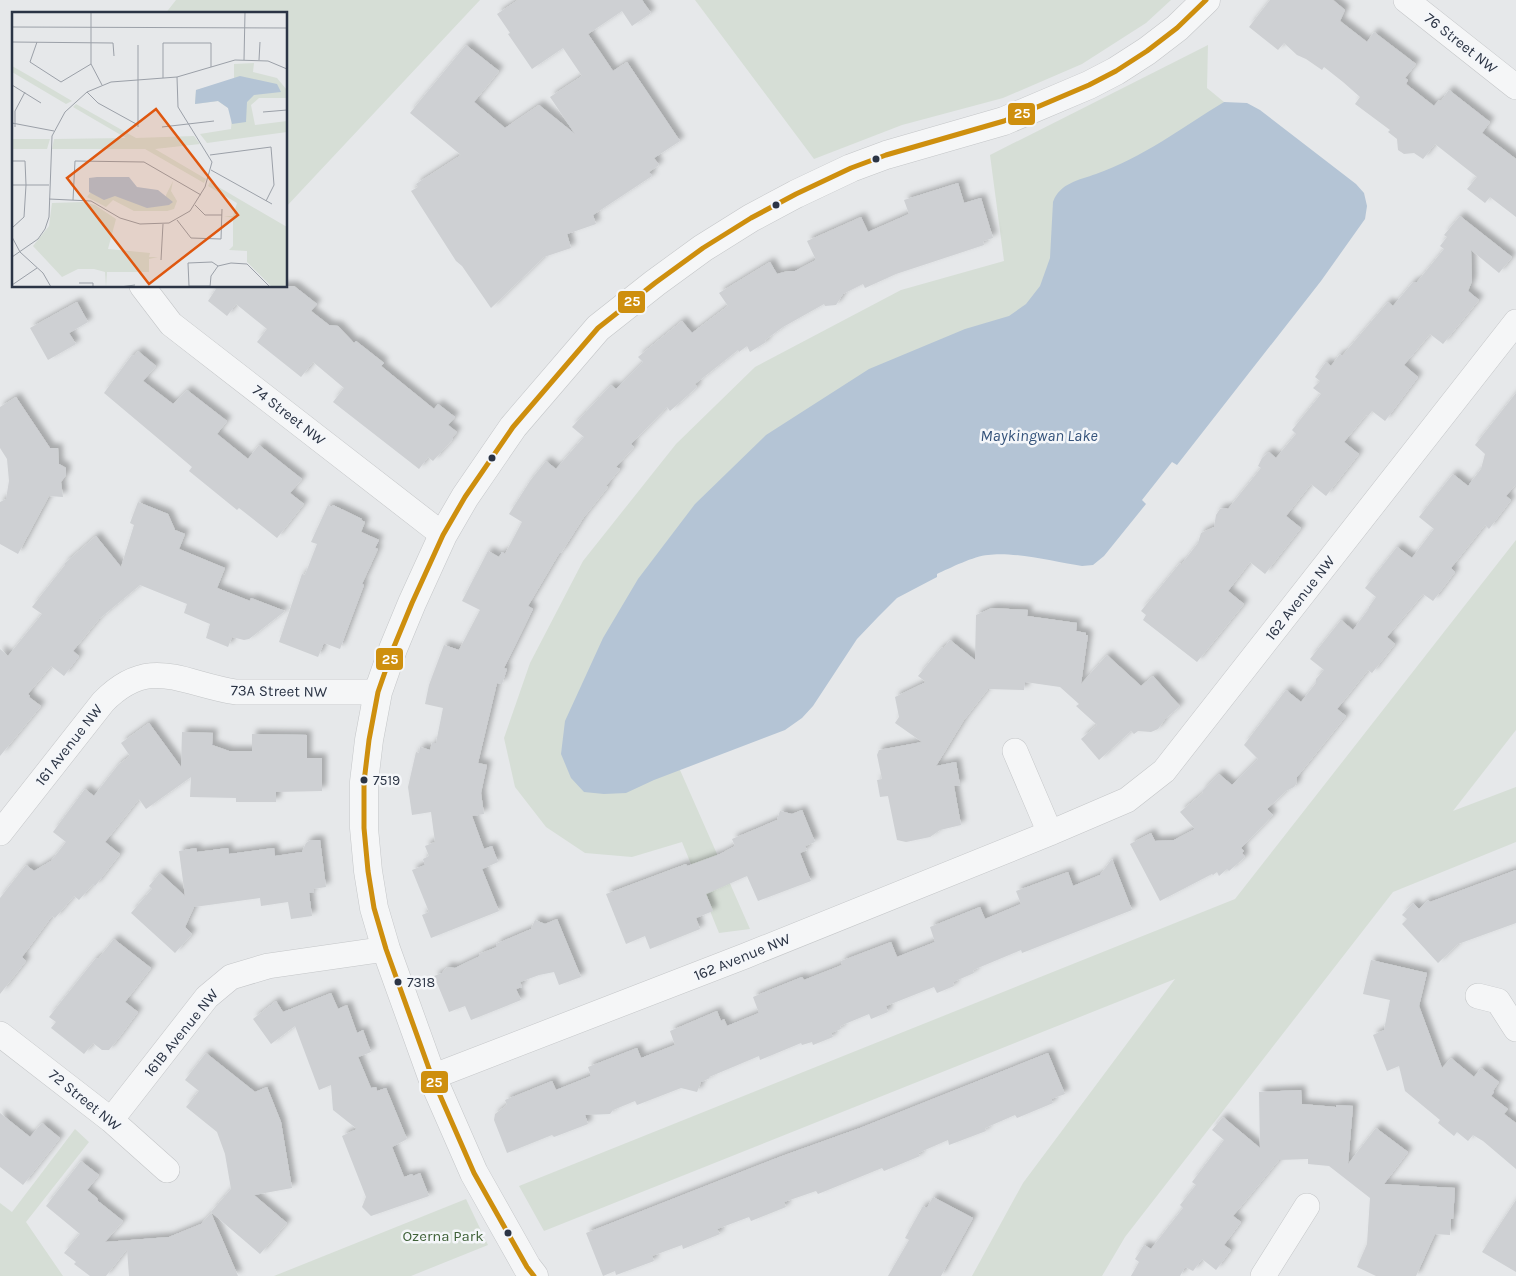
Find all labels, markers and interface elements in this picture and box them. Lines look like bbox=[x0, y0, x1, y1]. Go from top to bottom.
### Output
street label: 76 Street NW bbox=[1421, 9, 1502, 77]
inset map bbox=[12, 12, 288, 288]
line badge: 25 bbox=[1007, 102, 1036, 126]
text: 25 bbox=[1014, 105, 1030, 122]
unlabelled marker bbox=[871, 154, 881, 164]
unlabelled marker bbox=[771, 200, 781, 210]
line badge: 25 bbox=[617, 290, 646, 314]
text: 25 bbox=[624, 293, 640, 310]
street label: 74 Street NW bbox=[249, 381, 329, 449]
water label: Maykingwan Lake bbox=[980, 426, 1098, 445]
unlabelled marker bbox=[487, 453, 497, 463]
street label: 162 Avenue NW bbox=[1261, 552, 1339, 644]
line badge: 25 bbox=[375, 647, 404, 671]
text: 25 bbox=[382, 651, 398, 668]
street label: 73A Street NW bbox=[231, 681, 328, 701]
street label: 161 Avenue NW bbox=[32, 700, 107, 789]
place label: 7519 bbox=[373, 772, 400, 789]
marker: 7519 bbox=[359, 775, 369, 785]
street label: 162 Avenue NW bbox=[691, 929, 793, 985]
place label: 7318 bbox=[407, 974, 435, 991]
marker: 7318 bbox=[393, 977, 403, 987]
street label: 161B Avenue NW bbox=[140, 985, 222, 1081]
street label: 72 Street NW bbox=[45, 1065, 125, 1135]
line badge: 25 bbox=[420, 1070, 449, 1094]
text: 25 bbox=[426, 1074, 442, 1091]
park label: Ozerna Park bbox=[402, 1227, 484, 1245]
unlabelled marker bbox=[503, 1228, 513, 1238]

